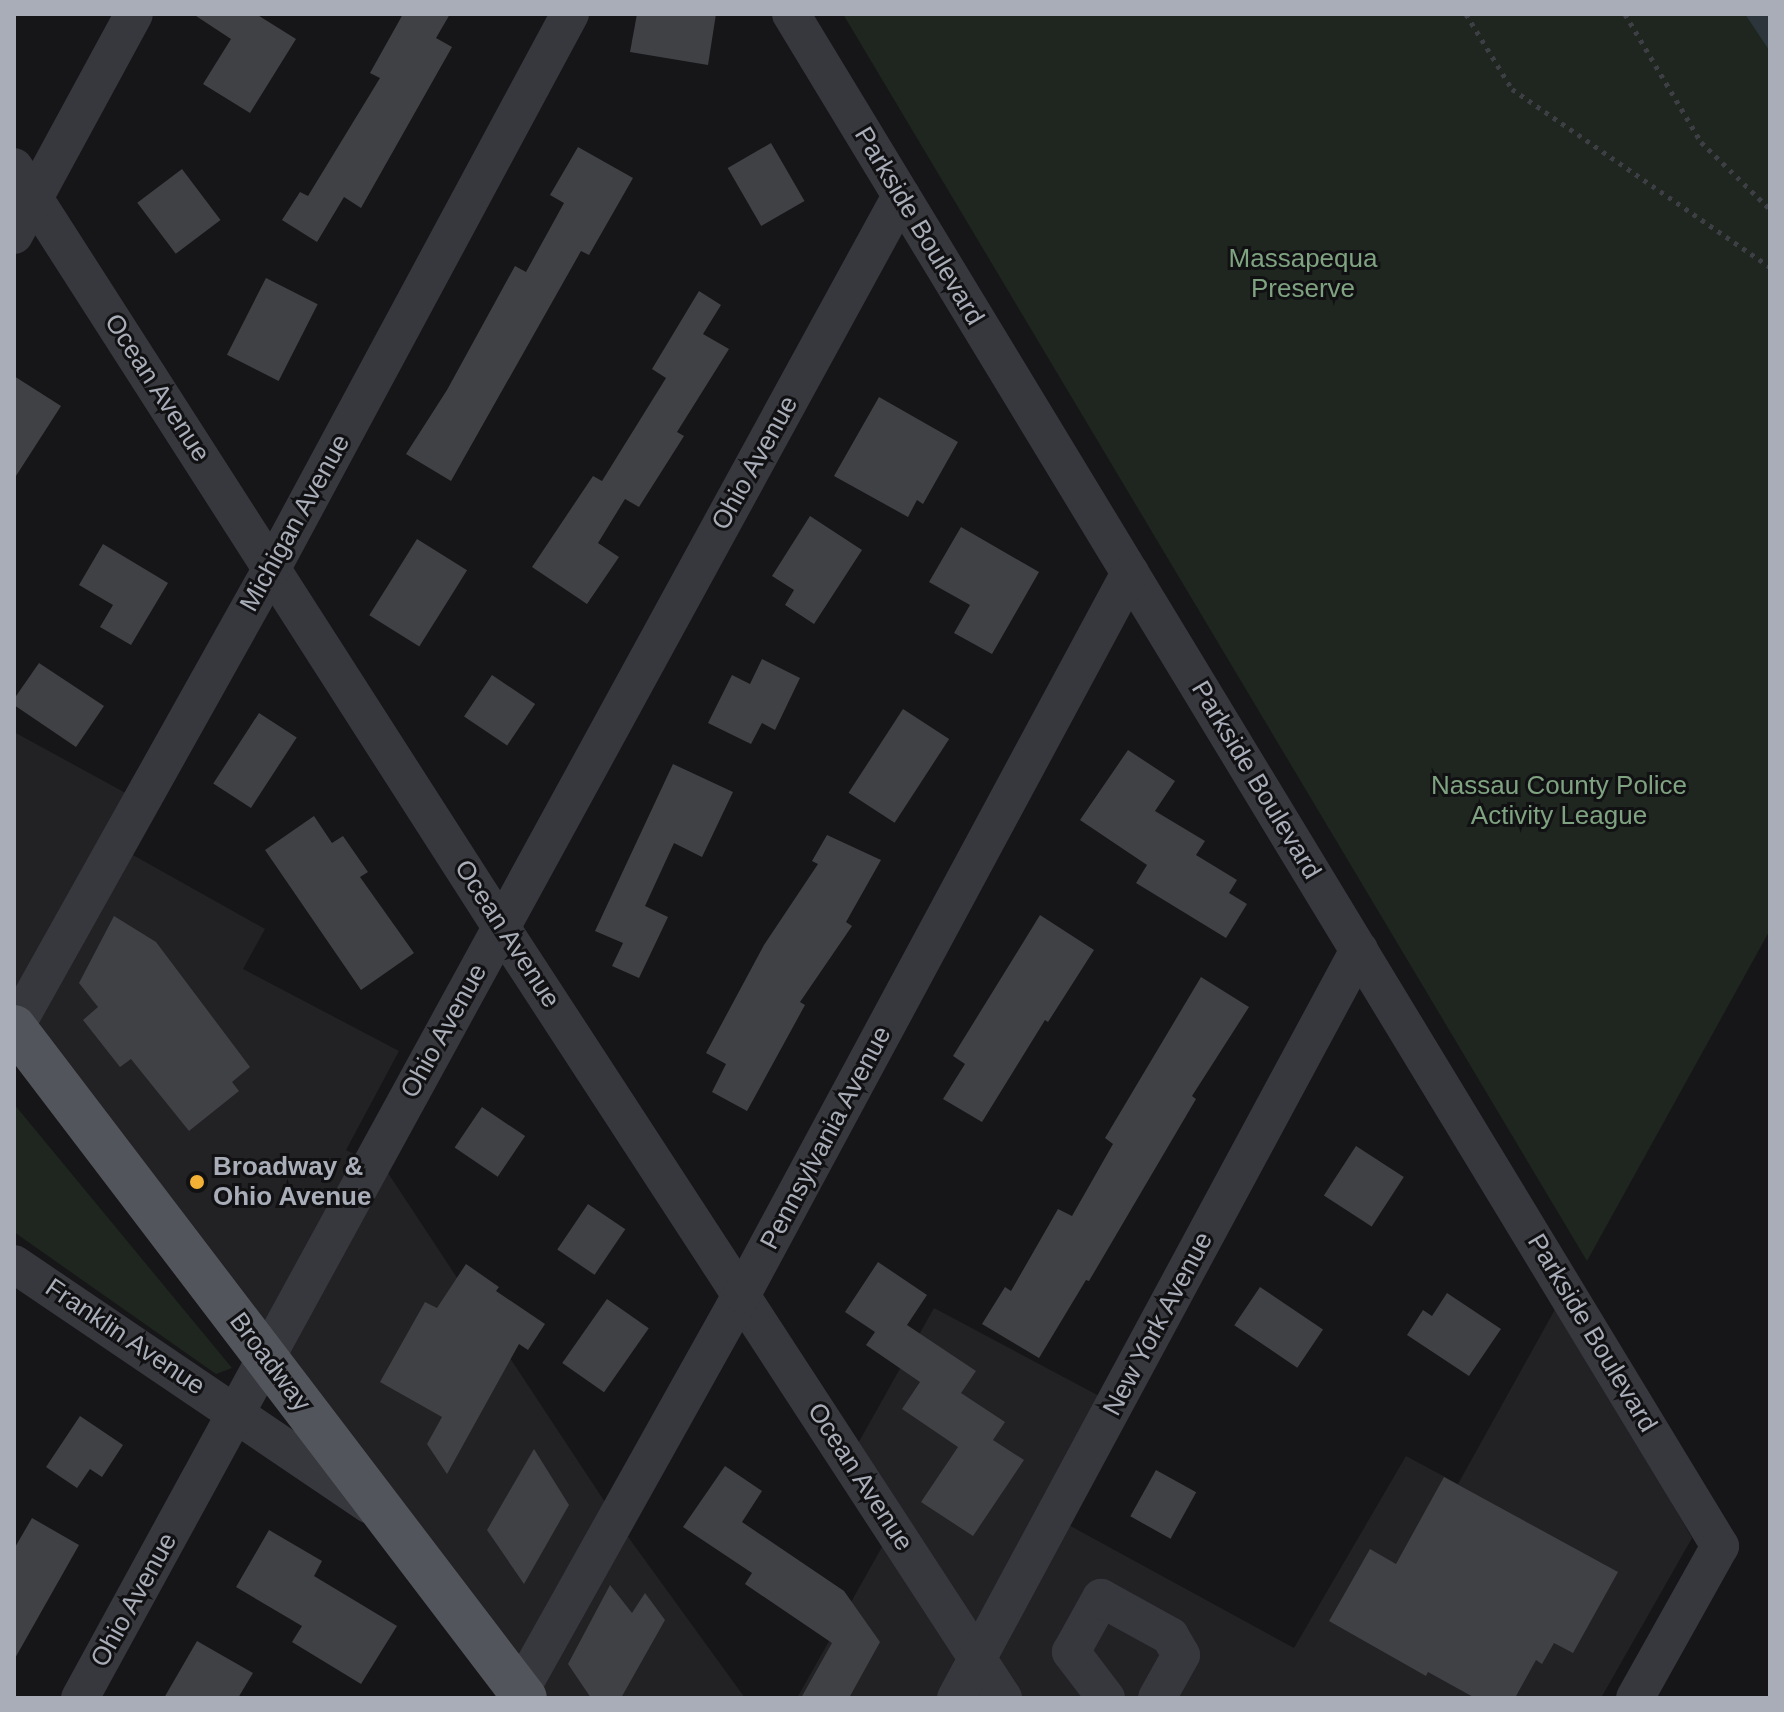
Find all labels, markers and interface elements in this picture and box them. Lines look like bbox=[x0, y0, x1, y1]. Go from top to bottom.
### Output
street label: Parkside Boulevard bbox=[848, 121, 990, 331]
park label: Massapequa Preserve bbox=[1229, 243, 1377, 304]
street label: Ocean Avenue bbox=[97, 308, 217, 468]
street label: Ohio Avenue bbox=[705, 390, 805, 536]
street label: Michigan Avenue bbox=[233, 428, 357, 618]
street label: Parkside Boulevard bbox=[1185, 675, 1327, 885]
park label: Nassau County Police Activity League bbox=[1431, 770, 1687, 832]
street label: Ocean Avenue bbox=[447, 854, 567, 1014]
street label: Ohio Avenue bbox=[394, 958, 494, 1104]
street label: Pennsylvania Avenue bbox=[754, 1020, 898, 1256]
place label: Broadway & Ohio Avenue bbox=[213, 1151, 372, 1212]
marker: Broadway & Ohio Avenue bbox=[188, 1173, 206, 1191]
street label: New York Avenue bbox=[1096, 1226, 1220, 1422]
street label: Parkside Boulevard bbox=[1521, 1228, 1663, 1438]
street label: Franklin Avenue bbox=[39, 1272, 211, 1402]
street label: Broadway bbox=[223, 1306, 317, 1418]
street label: Ocean Avenue bbox=[800, 1397, 920, 1557]
street label: Ohio Avenue bbox=[84, 1527, 184, 1673]

